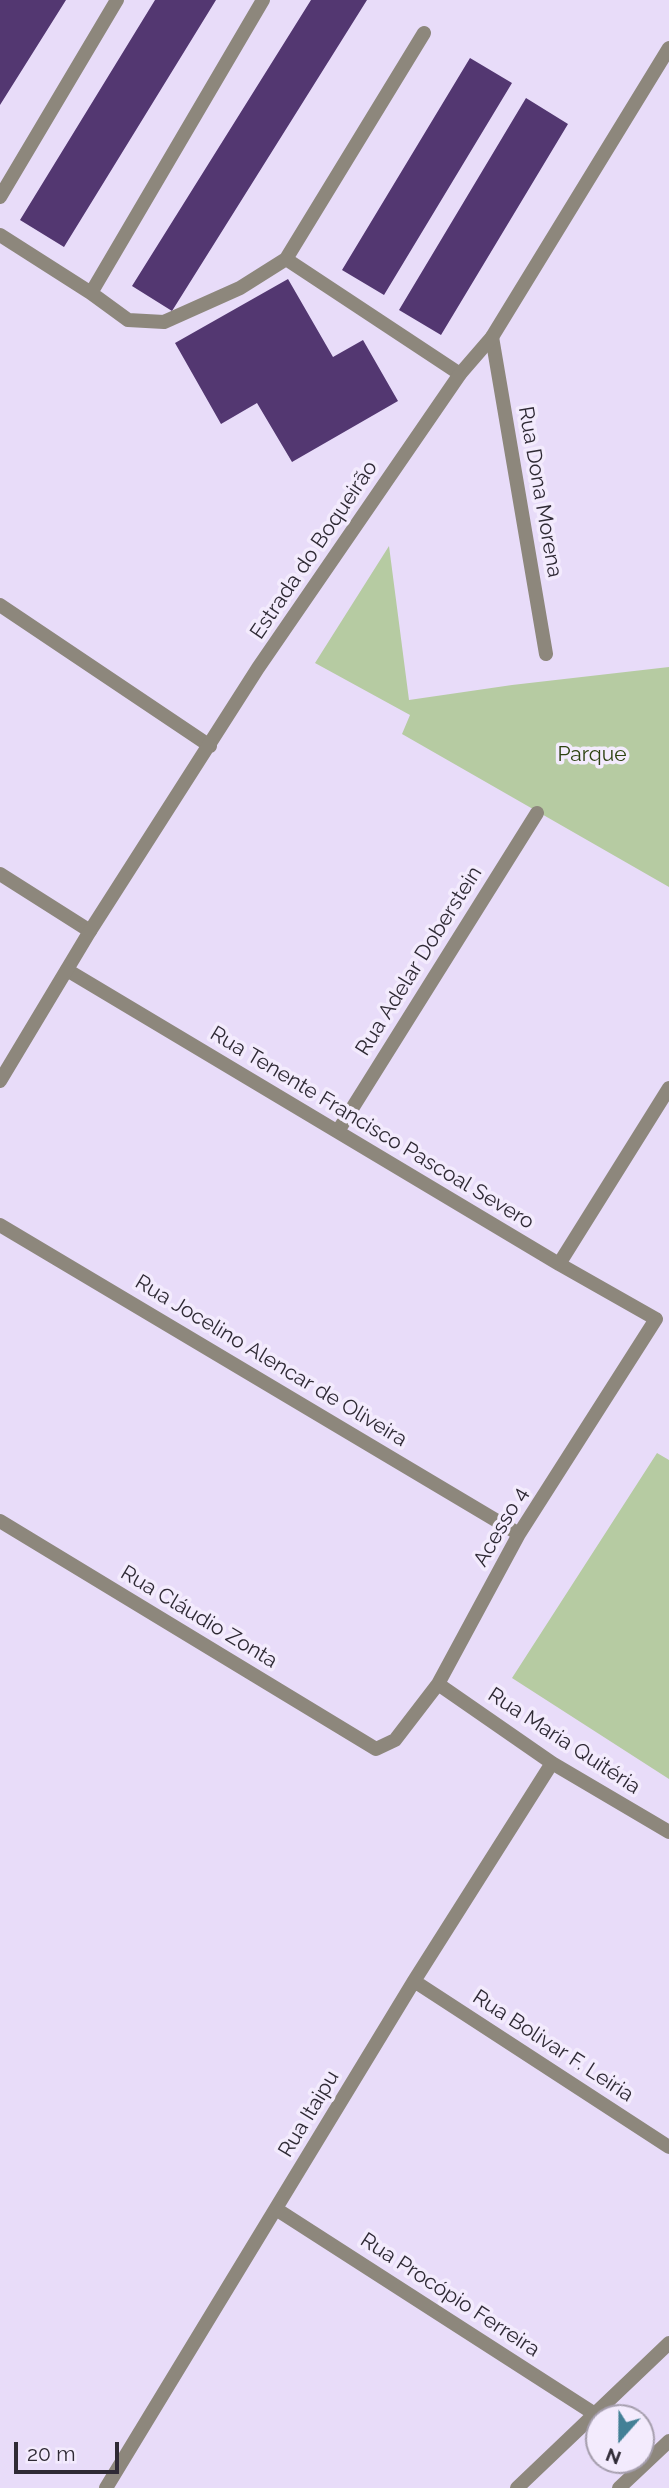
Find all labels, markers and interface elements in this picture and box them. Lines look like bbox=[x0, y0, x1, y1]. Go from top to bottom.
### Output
street label: Rua Dona Morena bbox=[513, 405, 567, 579]
street label: Estrada do Boqueirão bbox=[245, 456, 383, 644]
park label: Parque bbox=[557, 742, 627, 768]
street label: Rua Adelar Doberstein bbox=[350, 862, 488, 1060]
street label: Rua Tenente Francisco Pascoal Severo bbox=[205, 1021, 539, 1235]
street label: Rua Jocelino Alencar de Oliveira bbox=[130, 1270, 412, 1452]
street label: Acesso 4 bbox=[468, 1483, 534, 1571]
street label: Rua Cláudio Zonta bbox=[116, 1560, 282, 1674]
street label: Rua Maria Quitéria bbox=[483, 1682, 645, 1800]
street label: Rua Bolivar F. Leiria bbox=[468, 1985, 638, 2107]
street label: Rua Itaipu bbox=[273, 2066, 345, 2162]
street label: Rua Procópio Ferreira bbox=[356, 2228, 544, 2362]
north arrow bbox=[585, 2404, 655, 2474]
scale bar bbox=[18, 2428, 122, 2472]
text: 20 m bbox=[27, 2441, 75, 2466]
text: N bbox=[602, 2444, 624, 2470]

